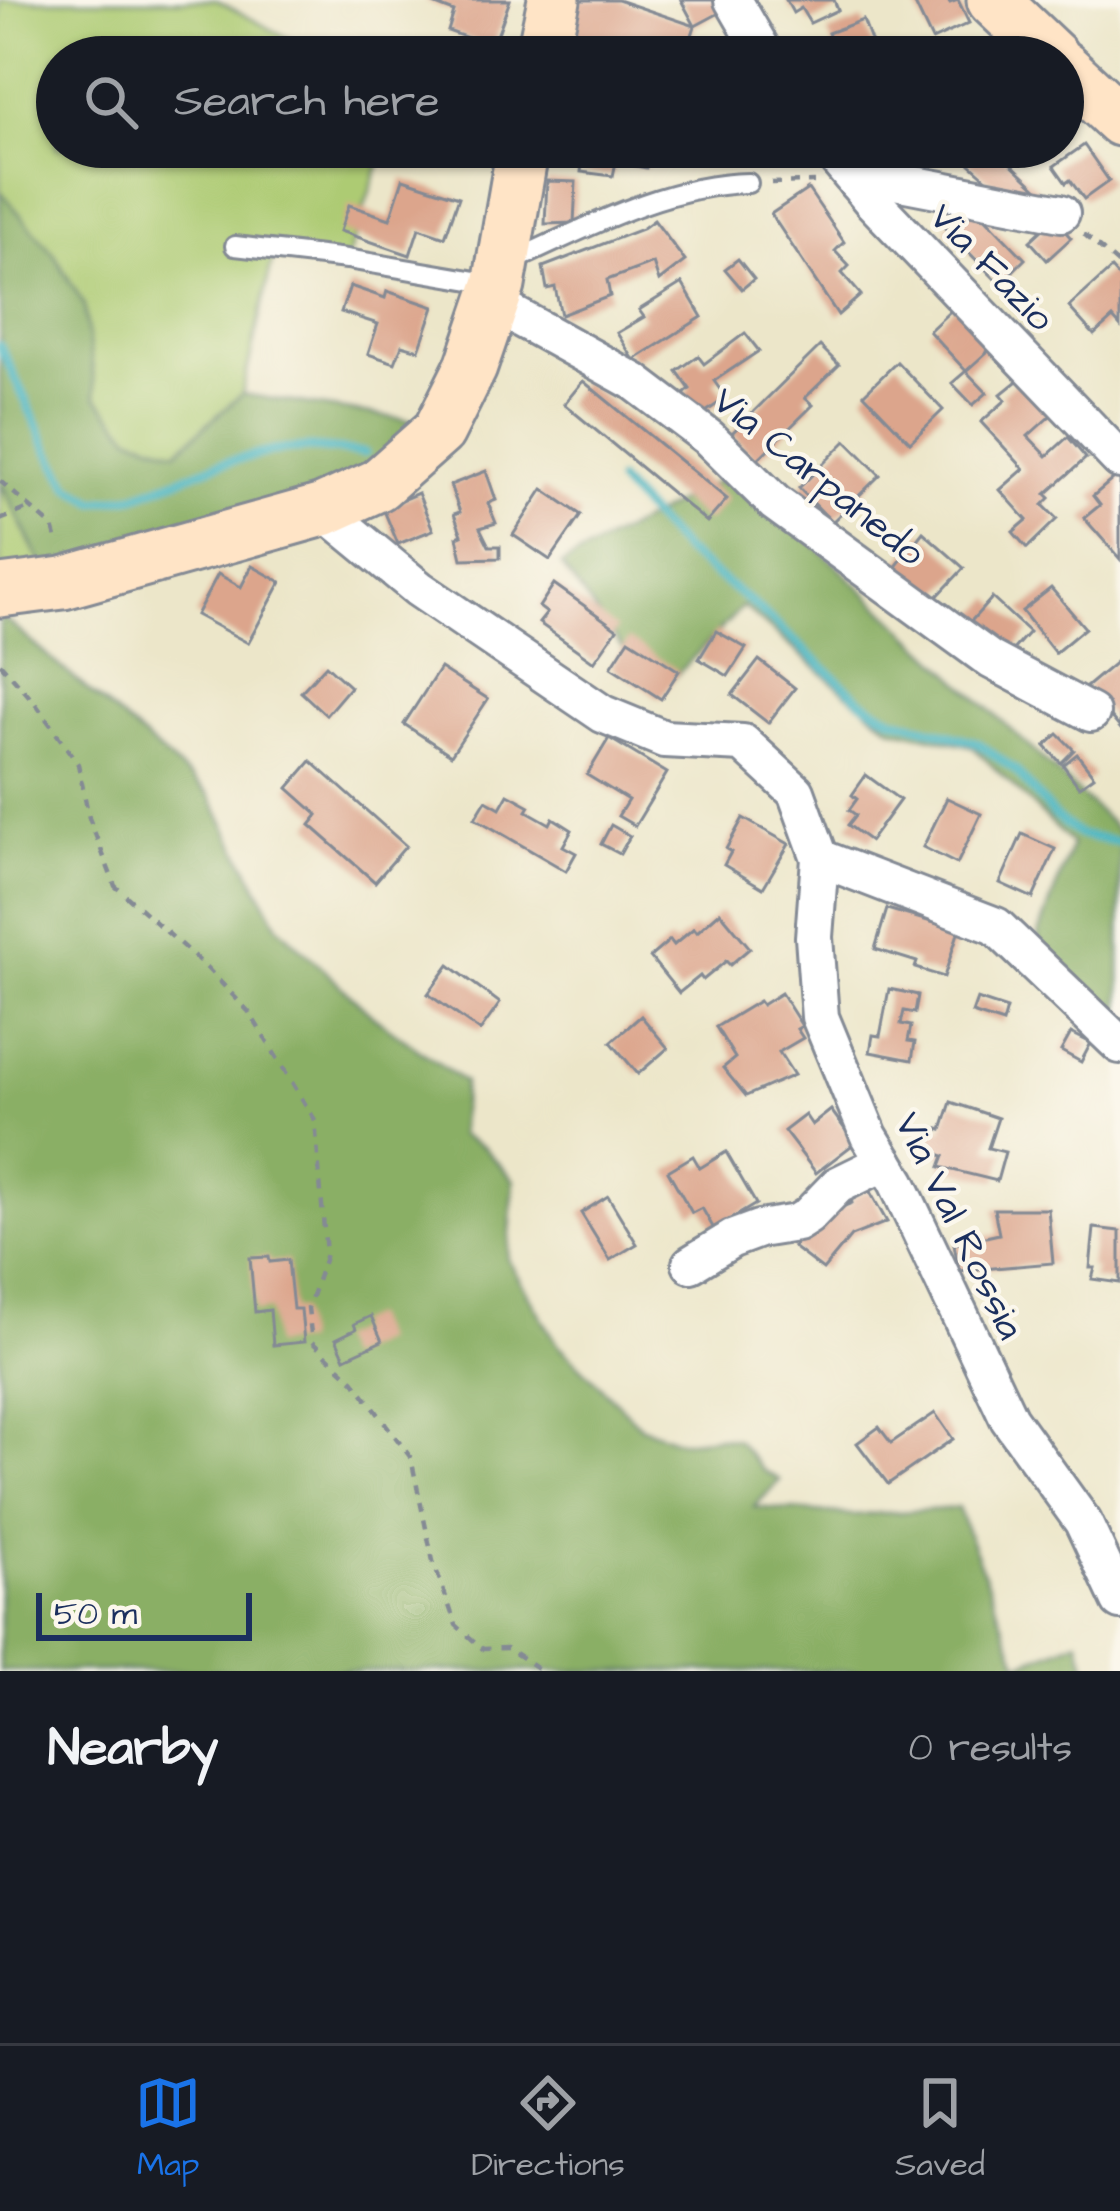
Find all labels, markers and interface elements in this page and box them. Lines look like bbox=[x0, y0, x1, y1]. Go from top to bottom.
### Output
search box bbox=[36, 36, 1084, 168]
icon: search bbox=[78, 69, 144, 135]
text: Search here bbox=[174, 71, 440, 133]
street label: Via Fazio bbox=[916, 192, 1066, 344]
street label: Via Carpanedo bbox=[701, 375, 936, 580]
street label: Via Val Rossia bbox=[880, 1104, 1037, 1349]
scale bar bbox=[36, 1587, 252, 1640]
text: 50 m bbox=[54, 1591, 137, 1637]
text: Nearby bbox=[48, 1714, 218, 1785]
text: 0 results bbox=[908, 1722, 1072, 1776]
tab: Map bbox=[135, 2070, 201, 2188]
tab: Directions bbox=[471, 2070, 625, 2188]
tab: Saved bbox=[895, 2070, 985, 2188]

